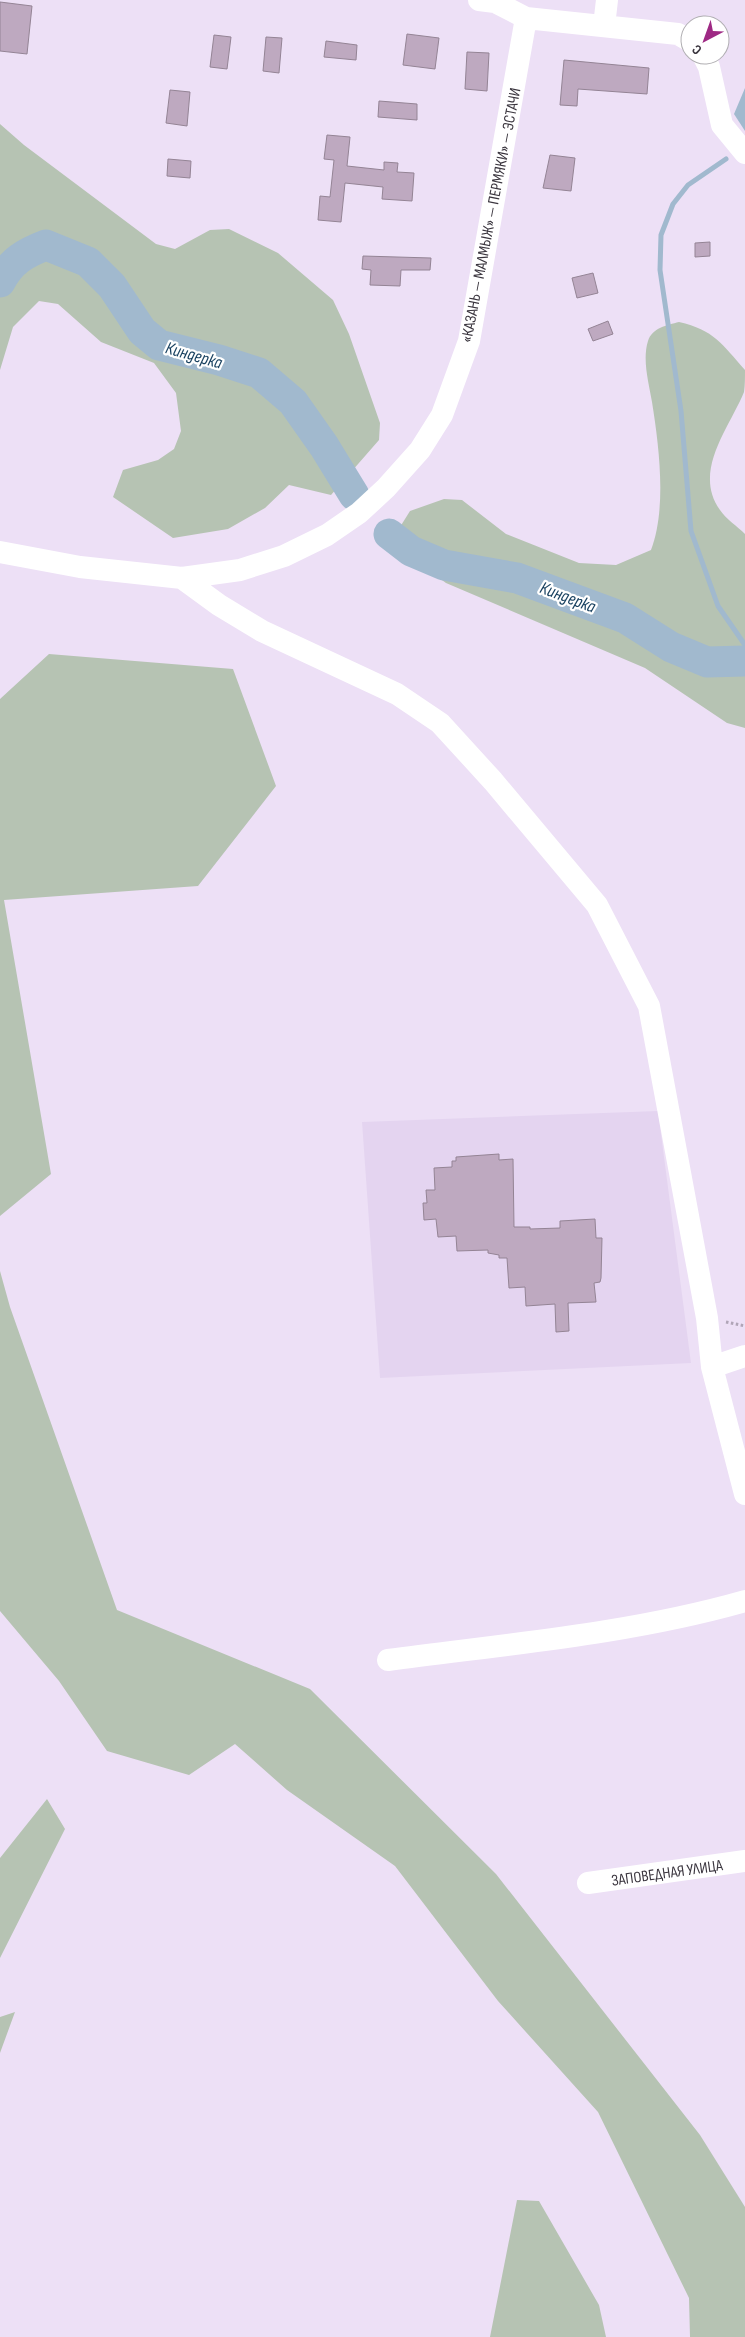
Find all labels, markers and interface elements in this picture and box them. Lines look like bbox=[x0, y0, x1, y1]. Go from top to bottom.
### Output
north arrow bbox=[680, 15, 730, 65]
text: С bbox=[689, 41, 705, 58]
street label: «КАЗАНЬ — МАЛМЫЖ» — ПЕРМЯКИ» — ЭСТАЧИ bbox=[457, 86, 526, 344]
water label: Киндерка bbox=[163, 337, 225, 374]
water label: Киндерка bbox=[537, 577, 599, 618]
street label: ЗАПОВЕДНАЯ УЛИЦА bbox=[610, 1856, 724, 1891]

